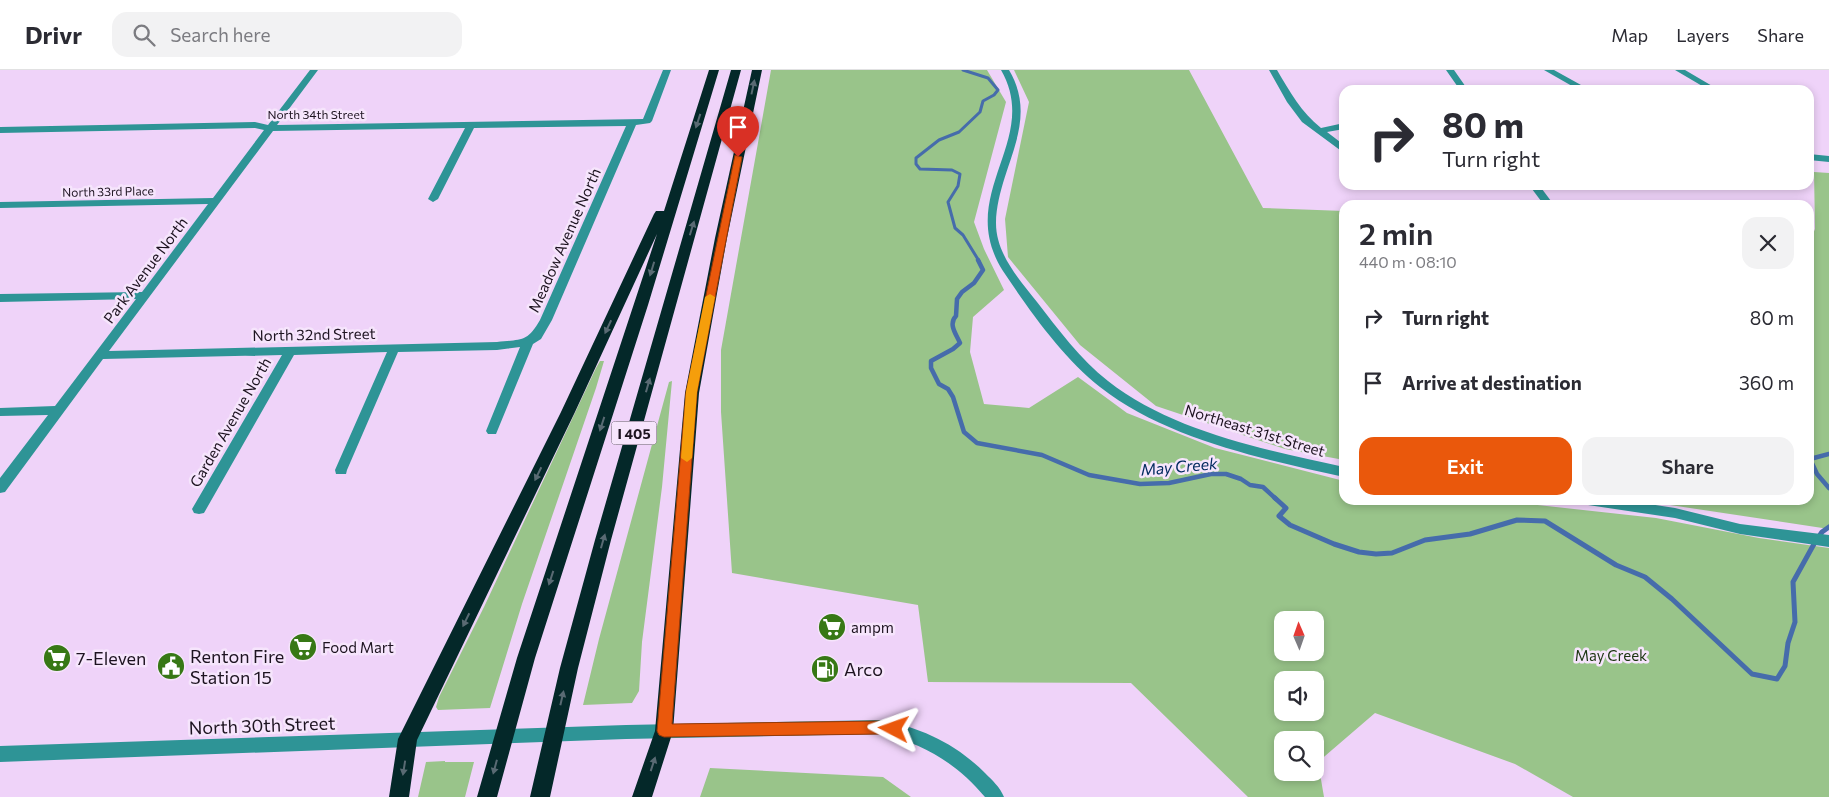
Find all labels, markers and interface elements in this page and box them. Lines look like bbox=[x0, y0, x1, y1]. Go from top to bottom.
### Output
search box bbox=[112, 12, 462, 57]
text: Drivr bbox=[25, 20, 82, 49]
icon: search bbox=[130, 21, 158, 49]
text: Search here bbox=[170, 23, 271, 46]
text: Map bbox=[1611, 24, 1648, 46]
text: Layers bbox=[1676, 24, 1729, 46]
text: Share bbox=[1757, 24, 1804, 46]
one-way arrow bbox=[749, 80, 757, 95]
text: 80 m bbox=[1442, 102, 1524, 145]
icon: right bbox=[1359, 105, 1424, 170]
pin bbox=[717, 106, 759, 157]
street label: North 34th Street bbox=[267, 107, 365, 121]
icon: arrive bbox=[724, 113, 752, 141]
one-way arrow bbox=[694, 114, 701, 129]
text: Turn right bbox=[1442, 145, 1540, 172]
street label: Meadow Avenue North bbox=[524, 165, 604, 315]
street label: North 33rd Place bbox=[62, 183, 154, 199]
street label: Park Avenue North bbox=[99, 213, 191, 327]
text: 2 min bbox=[1359, 214, 1433, 251]
button: close bbox=[1742, 217, 1794, 269]
one-way arrow bbox=[688, 221, 696, 236]
text: 440 m · 08:10 bbox=[1359, 252, 1457, 271]
one-way arrow bbox=[648, 262, 656, 277]
icon: right bbox=[1359, 304, 1387, 332]
text: Turn right bbox=[1402, 306, 1489, 329]
text: 80 m bbox=[1750, 306, 1794, 329]
one-way arrow bbox=[604, 320, 612, 334]
street label: North 32nd Street bbox=[252, 324, 376, 344]
street label: Garden Avenue North bbox=[186, 354, 274, 490]
icon: arrive bbox=[1359, 369, 1387, 397]
text: Arrive at destination bbox=[1402, 371, 1582, 394]
text: 360 m bbox=[1739, 371, 1794, 394]
one-way arrow bbox=[644, 377, 652, 392]
street label: Northeast 31st Street bbox=[1183, 400, 1327, 460]
one-way arrow bbox=[597, 416, 605, 431]
road number: I 405 bbox=[612, 422, 656, 444]
button: Exit bbox=[1359, 437, 1572, 495]
button: Share bbox=[1582, 437, 1794, 495]
water label: May Creek bbox=[1140, 453, 1219, 479]
one-way arrow bbox=[534, 467, 542, 481]
one-way arrow bbox=[599, 533, 607, 548]
one-way arrow bbox=[547, 571, 555, 586]
north arrow bbox=[1274, 611, 1324, 661]
map controls bbox=[1274, 611, 1324, 781]
supermarket icon: ampm bbox=[817, 612, 847, 642]
one-way arrow bbox=[462, 613, 470, 627]
place label: ampm bbox=[851, 618, 894, 636]
supermarket icon: Food Mart bbox=[288, 632, 318, 662]
place label: Food Mart bbox=[322, 638, 394, 656]
supermarket icon: 7-Eleven bbox=[42, 643, 72, 673]
place label: Renton Fire Station 15 bbox=[190, 645, 284, 688]
park label: May Creek bbox=[1575, 646, 1647, 664]
place label: 7-Eleven bbox=[76, 647, 146, 669]
public building icon: Renton Fire Station 15 bbox=[156, 651, 186, 681]
fuel station icon: Arco bbox=[810, 654, 840, 684]
place label: Arco bbox=[844, 658, 883, 680]
button: sound bbox=[1274, 671, 1324, 721]
one-way arrow bbox=[558, 691, 566, 706]
position arrow bbox=[867, 702, 919, 754]
street label: North 30th Street bbox=[188, 711, 336, 739]
button: search bbox=[1274, 731, 1324, 781]
one-way arrow bbox=[649, 756, 657, 771]
one-way arrow bbox=[399, 760, 407, 776]
one-way arrow bbox=[491, 760, 499, 775]

